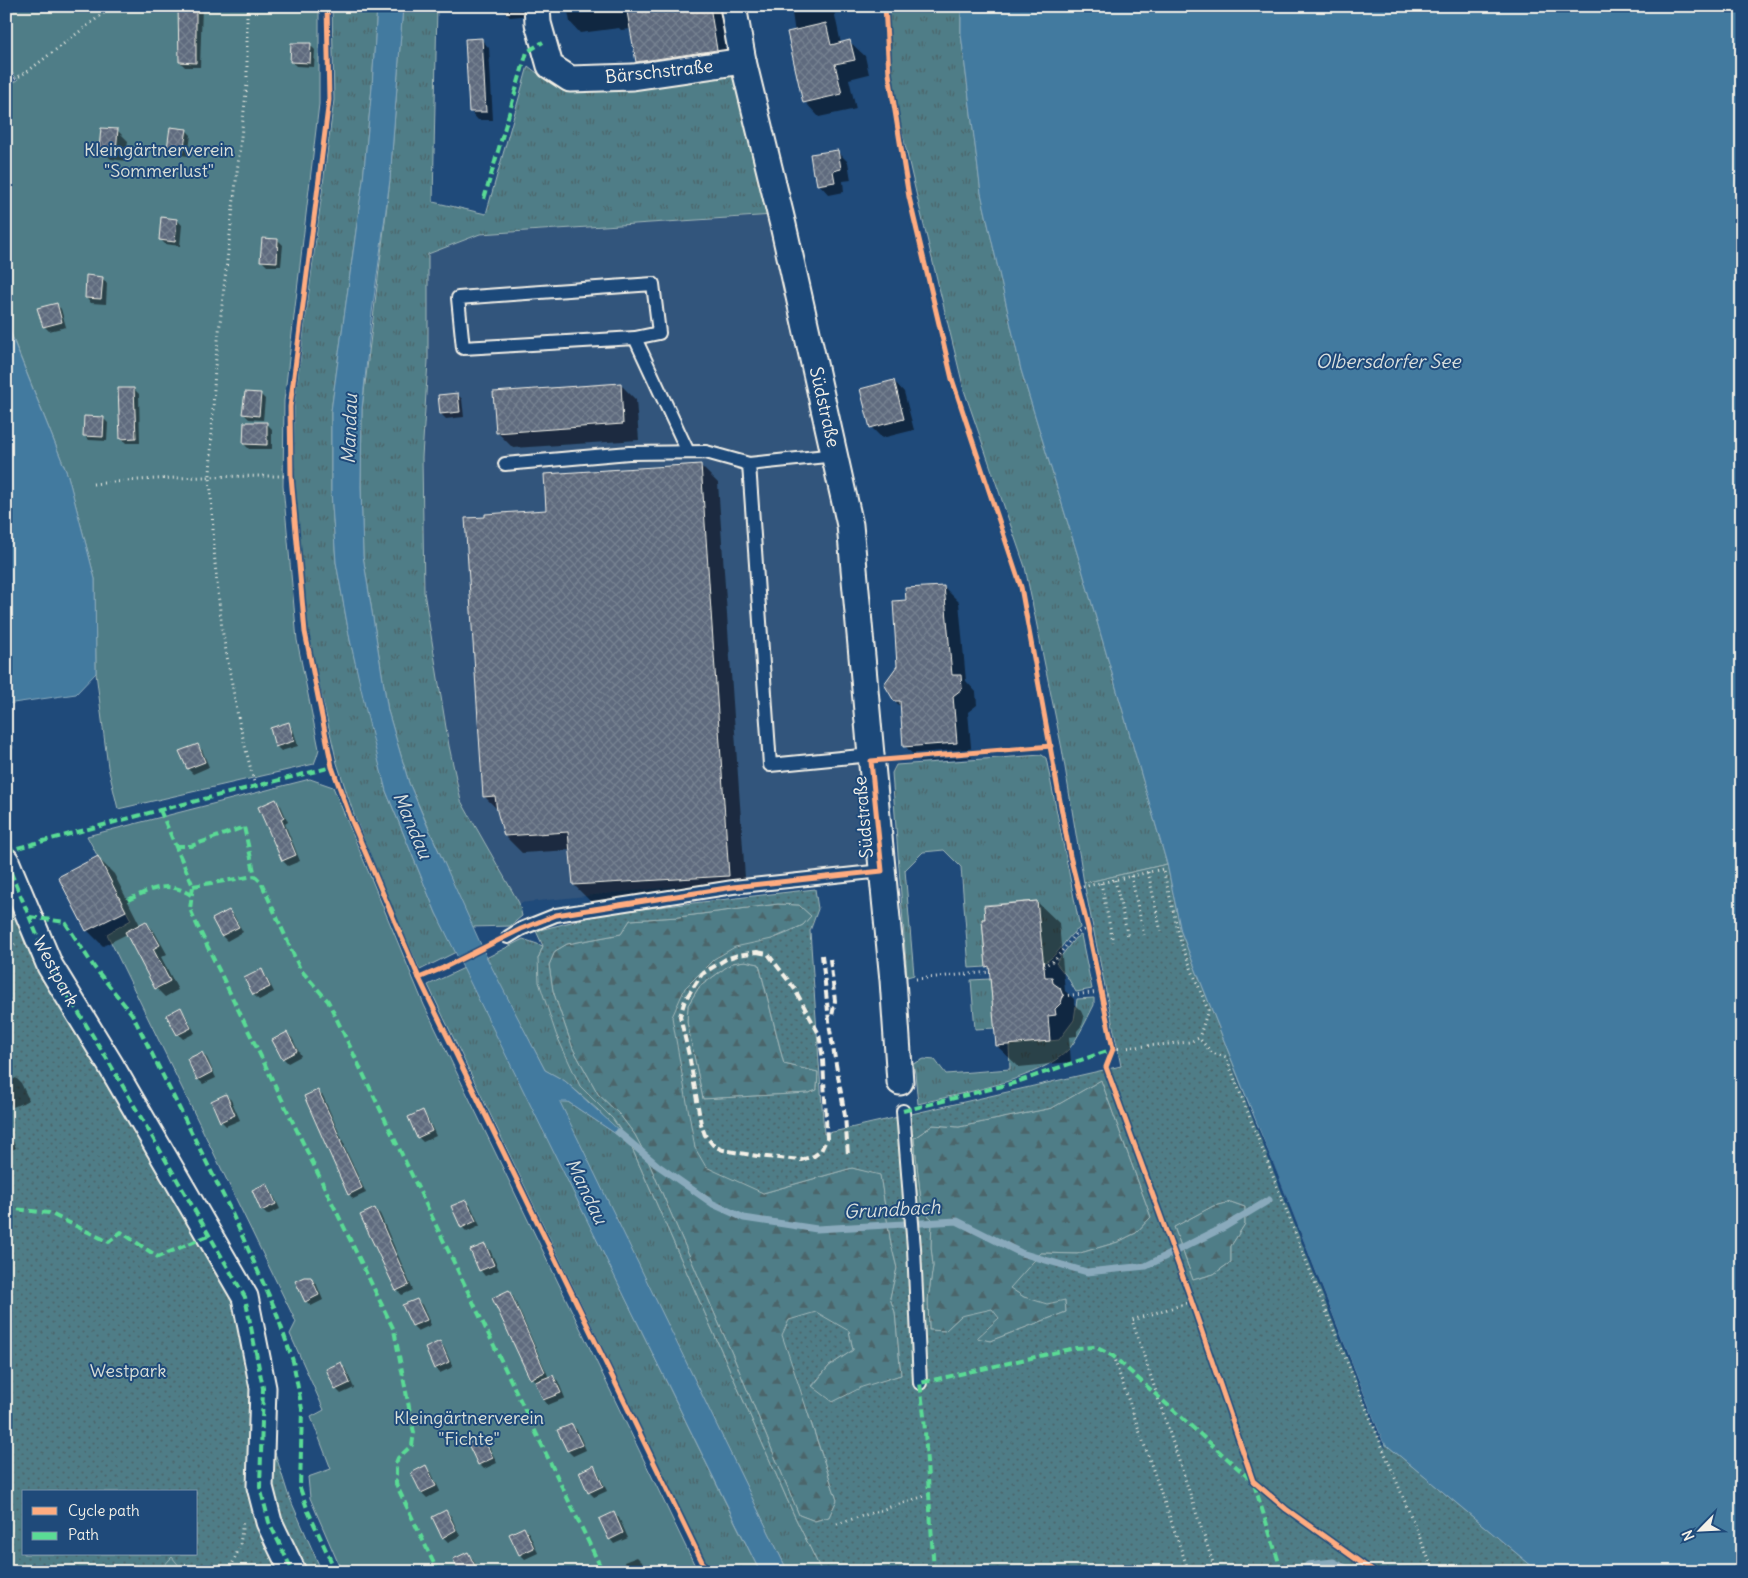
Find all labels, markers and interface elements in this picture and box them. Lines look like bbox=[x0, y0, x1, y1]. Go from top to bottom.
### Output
street label: Bärschstraße bbox=[604, 54, 714, 88]
park label: Kleingärtnerverein "Sommerlust" bbox=[84, 138, 234, 182]
water label: Olbersdorfer See bbox=[1316, 349, 1462, 373]
street label: Südstraße bbox=[805, 364, 845, 450]
water label: Mandau bbox=[336, 393, 362, 464]
street label: Südstraße bbox=[848, 775, 878, 859]
water label: Mandau bbox=[388, 788, 438, 863]
street label: Westpark bbox=[28, 932, 84, 1010]
water label: Mandau bbox=[561, 1154, 614, 1229]
water label: Grundbach bbox=[843, 1194, 942, 1224]
park label: Westpark bbox=[90, 1359, 166, 1382]
park label: Kleingärtnerverein "Fichte" bbox=[394, 1406, 544, 1450]
legend bbox=[22, 1490, 198, 1556]
text: Cycle path bbox=[68, 1501, 140, 1520]
north arrow bbox=[1676, 1506, 1726, 1556]
text: Path bbox=[68, 1525, 99, 1544]
text: N bbox=[1678, 1527, 1698, 1543]

